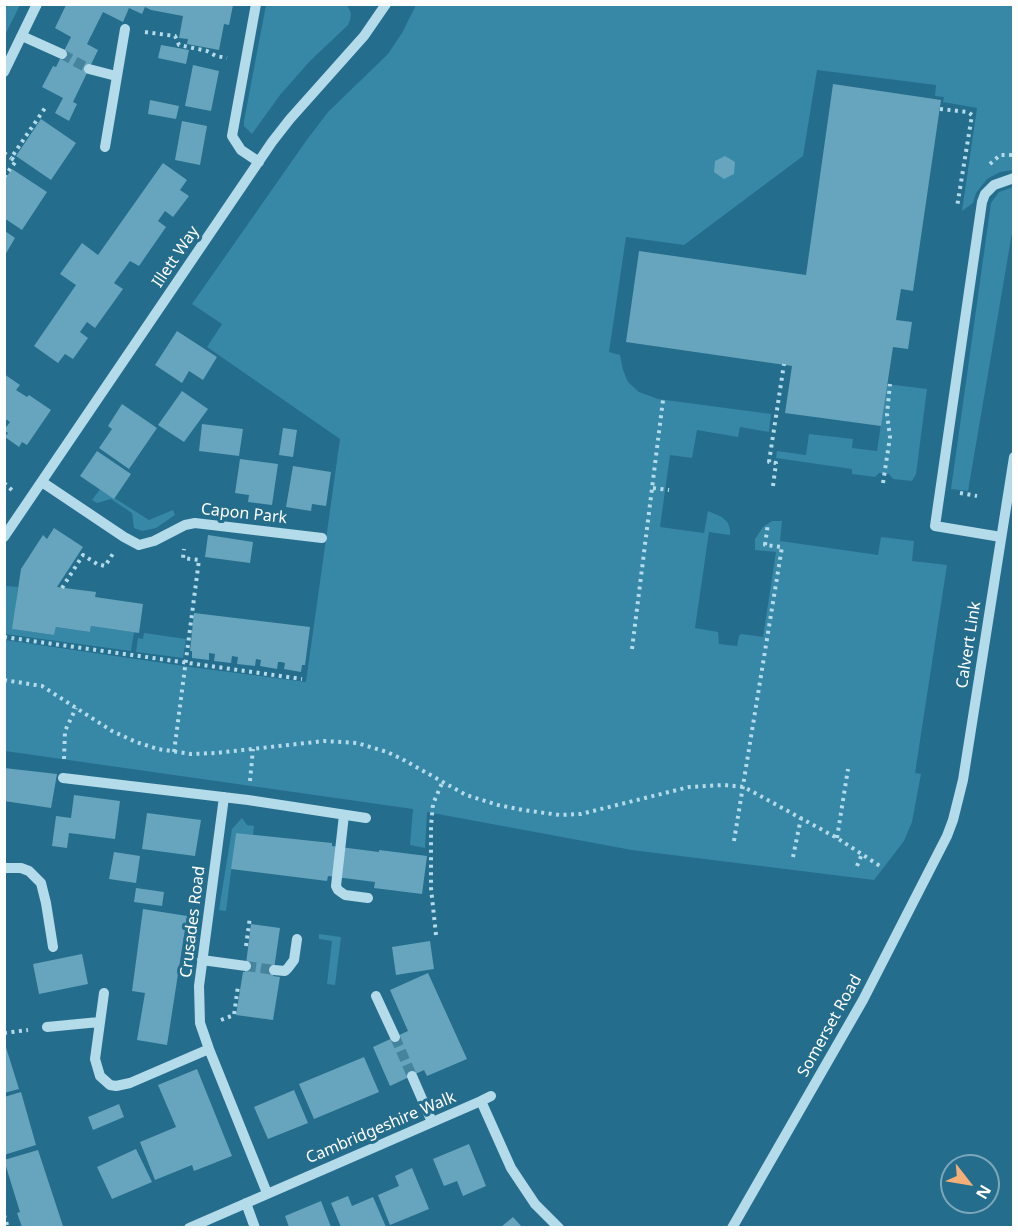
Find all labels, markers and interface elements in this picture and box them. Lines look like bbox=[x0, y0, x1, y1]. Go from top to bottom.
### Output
street label: Illett Way bbox=[148, 223, 204, 291]
street label: Capon Park bbox=[200, 500, 288, 528]
street label: Calvert Link bbox=[953, 600, 985, 690]
street label: Crusades Road bbox=[177, 865, 209, 979]
street label: Somerset Road bbox=[794, 971, 866, 1081]
street label: Cambridgeshire Walk bbox=[303, 1088, 459, 1168]
north arrow bbox=[940, 1154, 1000, 1214]
text: N bbox=[971, 1181, 996, 1203]

